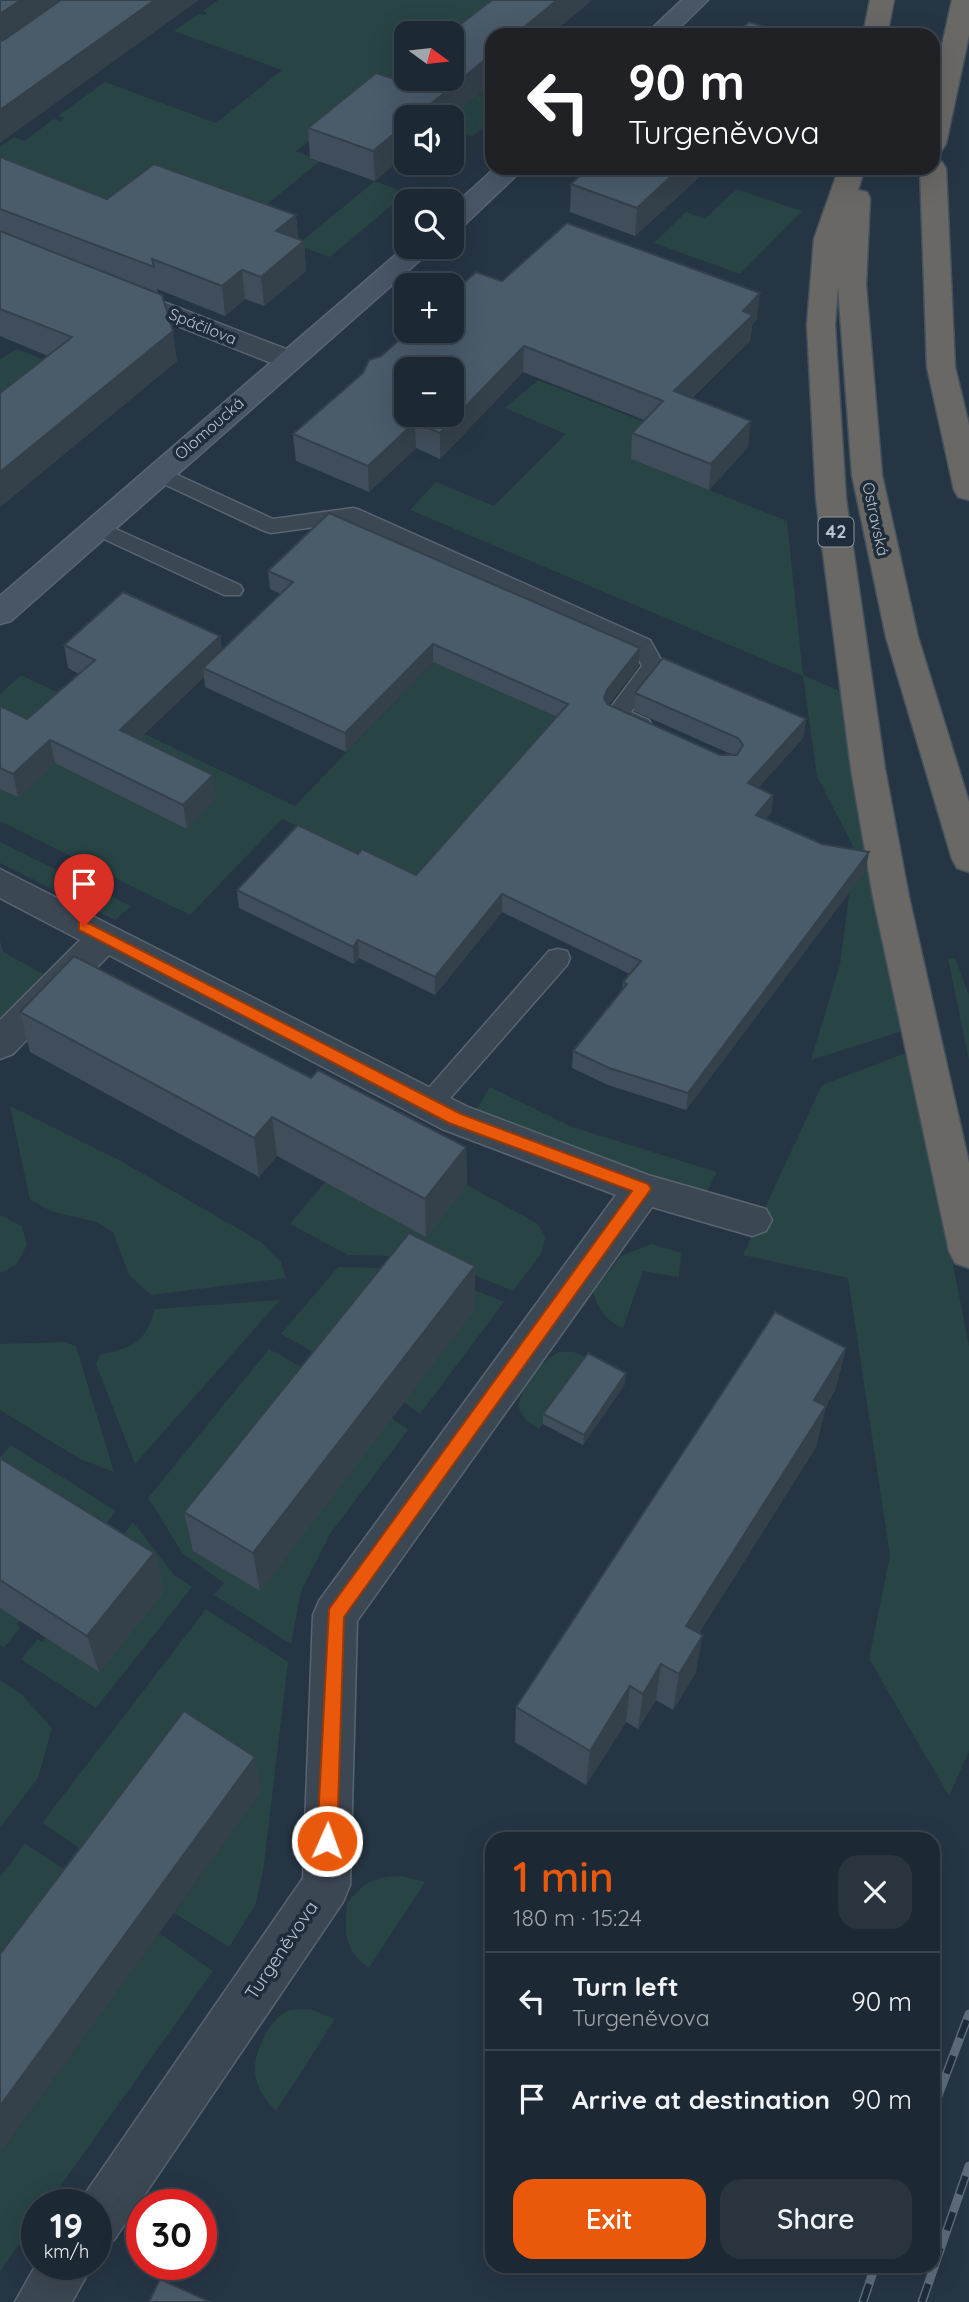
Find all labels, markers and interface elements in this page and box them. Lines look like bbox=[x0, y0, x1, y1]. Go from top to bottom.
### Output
north arrow bbox=[394, 21, 464, 91]
map controls bbox=[394, 21, 464, 427]
text: 90 m bbox=[628, 51, 745, 112]
icon: left bbox=[513, 56, 604, 147]
button: sound bbox=[394, 105, 464, 175]
text: Turgeněvova bbox=[628, 112, 820, 152]
button: search bbox=[394, 189, 464, 259]
button: + bbox=[394, 273, 464, 343]
street label: Spáčilova bbox=[166, 303, 240, 349]
button: − bbox=[394, 357, 464, 427]
street label: Olomoucká bbox=[170, 392, 248, 464]
street label: Ostravská bbox=[858, 480, 894, 558]
road number: 42 bbox=[818, 518, 854, 546]
pin bbox=[54, 854, 114, 926]
icon: arrive bbox=[65, 865, 103, 903]
position arrow bbox=[290, 1804, 364, 1878]
text: 1 min bbox=[513, 1850, 614, 1903]
button: close bbox=[838, 1855, 912, 1929]
street label: Turgeněvova bbox=[239, 1896, 323, 2004]
text: 180 m · 15:24 bbox=[513, 1903, 642, 1932]
text: Turn left bbox=[572, 1970, 679, 2003]
icon: left bbox=[513, 1982, 551, 2020]
text: 90 m bbox=[851, 1985, 912, 2018]
text: Turgeněvova bbox=[572, 2003, 710, 2032]
icon: arrive bbox=[513, 2080, 551, 2118]
text: Arrive at destination bbox=[572, 2083, 830, 2116]
text: 90 m bbox=[851, 2083, 912, 2116]
button: Exit bbox=[513, 2179, 706, 2259]
button: Share bbox=[720, 2179, 912, 2259]
speed limit sign: 30 bbox=[126, 2189, 217, 2280]
text: 19 bbox=[50, 2203, 83, 2247]
text: km/h bbox=[44, 2240, 89, 2263]

